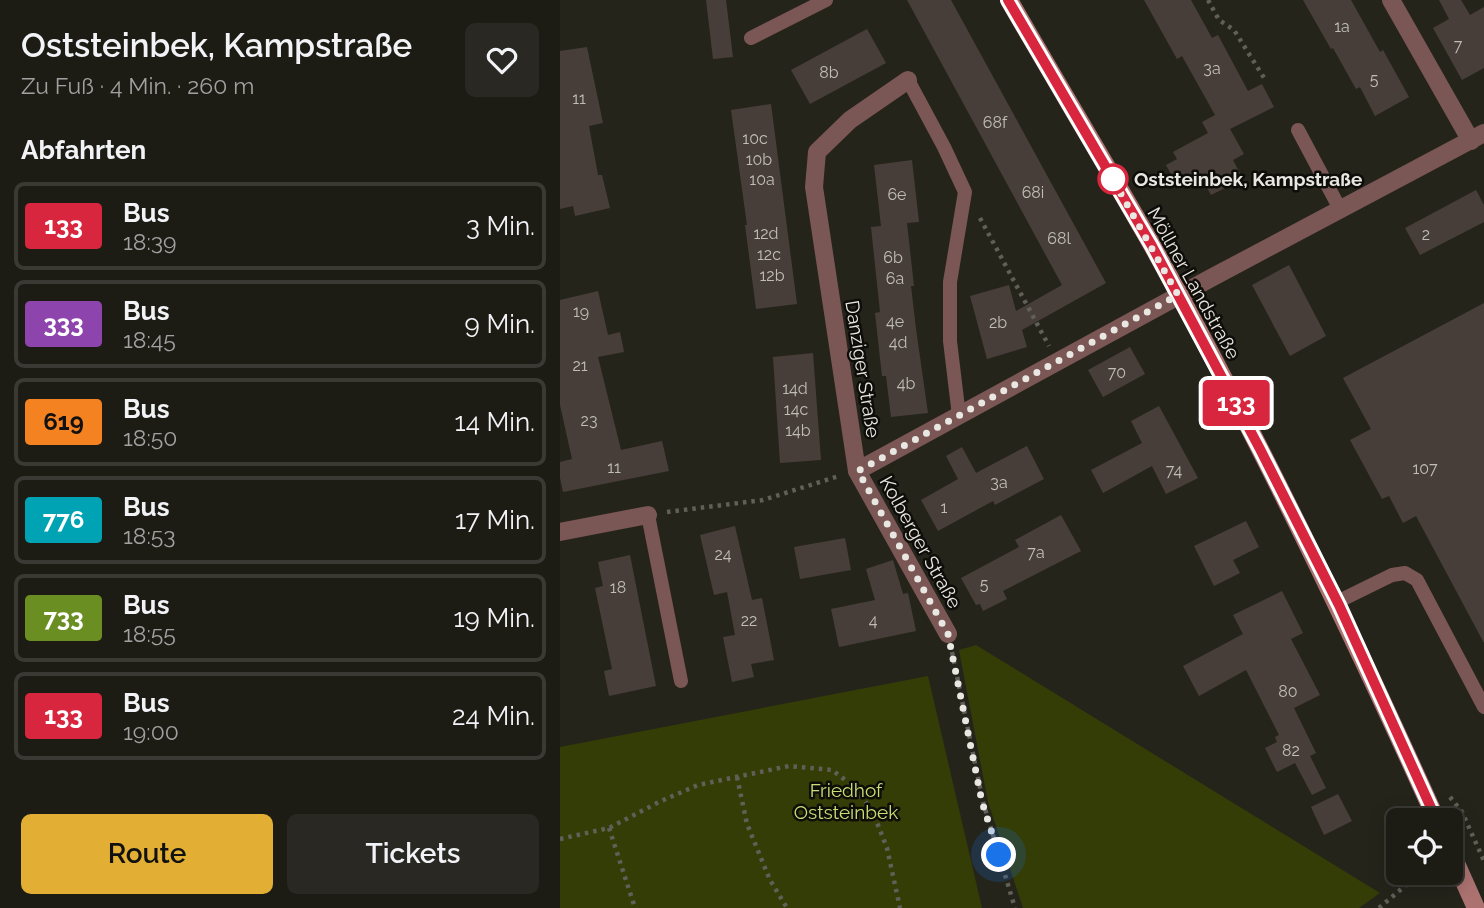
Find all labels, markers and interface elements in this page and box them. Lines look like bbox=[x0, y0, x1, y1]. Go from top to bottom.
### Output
house number: 1a bbox=[1334, 17, 1350, 36]
button: heart bbox=[465, 23, 539, 97]
text: Oststeinbek, Kampstraße bbox=[21, 26, 412, 65]
house number: 7 bbox=[1454, 36, 1463, 55]
house number: 3a bbox=[1203, 59, 1221, 78]
house number: 8b bbox=[819, 63, 839, 82]
house number: 5 bbox=[1370, 70, 1379, 89]
text: Zu Fuß · 4 Min. · 260 m bbox=[21, 72, 254, 99]
house number: 11 bbox=[572, 89, 586, 108]
house number: 68f bbox=[983, 113, 1008, 132]
house number: 10c bbox=[742, 129, 768, 148]
text: Abfahrten bbox=[21, 135, 146, 165]
house number: 10b bbox=[746, 150, 772, 169]
marker: Oststeinbek, Kampstraße bbox=[1098, 164, 1128, 194]
place label: Oststeinbek, Kampstraße bbox=[1134, 168, 1362, 190]
house number: 10a bbox=[749, 170, 775, 189]
house number: 68i bbox=[1022, 183, 1044, 202]
house number: 6e bbox=[887, 185, 907, 204]
text: Bus bbox=[123, 198, 170, 228]
street label: Möllner Landstraße bbox=[1143, 203, 1245, 363]
text: 133 bbox=[44, 211, 83, 240]
text: 3 Min. bbox=[466, 211, 535, 241]
house number: 12d bbox=[753, 224, 779, 243]
house number: 2 bbox=[1422, 225, 1430, 244]
text: 18:39 bbox=[123, 228, 177, 255]
house number: 68l bbox=[1047, 229, 1071, 248]
house number: 12c bbox=[757, 245, 781, 264]
house number: 6b bbox=[883, 248, 903, 267]
house number: 12b bbox=[759, 266, 785, 285]
house number: 6a bbox=[886, 269, 904, 288]
text: Bus bbox=[123, 296, 170, 326]
street label: Danziger Straße bbox=[841, 299, 885, 439]
house number: 19 bbox=[573, 302, 589, 321]
text: 333 bbox=[43, 309, 84, 338]
text: 9 Min. bbox=[465, 309, 535, 339]
house number: 4e bbox=[886, 312, 904, 331]
house number: 2b bbox=[989, 313, 1007, 332]
text: 18:45 bbox=[123, 326, 176, 353]
house number: 4d bbox=[889, 333, 907, 352]
house number: 21 bbox=[572, 356, 588, 375]
house number: 70 bbox=[1108, 363, 1126, 382]
house number: 4b bbox=[897, 374, 915, 393]
house number: 14d bbox=[782, 379, 808, 398]
line badge: 133 bbox=[1196, 380, 1276, 426]
text: 133 bbox=[1217, 388, 1255, 417]
text: Bus bbox=[123, 394, 170, 424]
house number: 14c bbox=[784, 400, 808, 419]
text: 619 bbox=[43, 407, 84, 436]
text: 14 Min. bbox=[455, 407, 535, 437]
house number: 23 bbox=[581, 411, 597, 430]
house number: 14b bbox=[785, 421, 811, 440]
text: 18:50 bbox=[123, 424, 177, 451]
house number: 11 bbox=[607, 458, 621, 477]
house number: 107 bbox=[1412, 459, 1438, 478]
house number: 74 bbox=[1166, 461, 1182, 480]
street label: Kolberger Straße bbox=[876, 472, 966, 612]
house number: 3a bbox=[990, 473, 1008, 492]
text: Bus bbox=[123, 492, 170, 522]
house number: 1 bbox=[941, 498, 948, 517]
text: 776 bbox=[43, 505, 84, 534]
text: 17 Min. bbox=[455, 505, 535, 535]
text: 18:53 bbox=[123, 522, 176, 549]
house number: 7a bbox=[1027, 543, 1045, 562]
house number: 24 bbox=[714, 545, 732, 564]
house number: 5 bbox=[980, 575, 989, 594]
house number: 18 bbox=[610, 578, 626, 597]
text: Bus bbox=[123, 590, 170, 620]
text: 733 bbox=[43, 603, 84, 632]
text: 19 Min. bbox=[453, 603, 535, 633]
house number: 22 bbox=[741, 611, 757, 630]
house number: 4 bbox=[869, 611, 878, 630]
text: 18:55 bbox=[123, 620, 176, 647]
house number: 80 bbox=[1278, 682, 1298, 701]
text: Bus bbox=[123, 688, 170, 718]
text: 133 bbox=[44, 701, 83, 730]
text: 24 Min. bbox=[452, 701, 535, 731]
text: 19:00 bbox=[123, 718, 179, 745]
house number: 82 bbox=[1282, 741, 1300, 760]
park label: Friedhof Oststeinbek bbox=[794, 779, 898, 823]
map controls bbox=[1386, 808, 1463, 885]
button: locate bbox=[1386, 808, 1463, 885]
button: Route bbox=[21, 814, 273, 894]
button: Tickets bbox=[287, 814, 539, 894]
your location bbox=[981, 837, 1016, 872]

